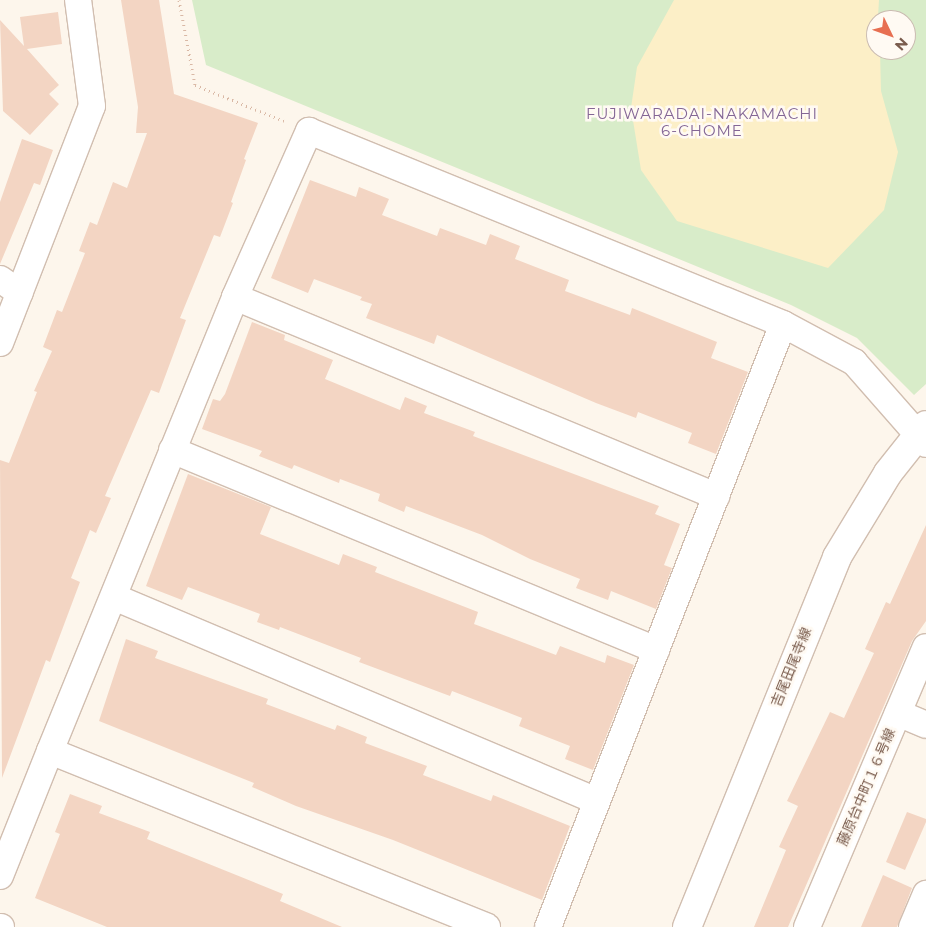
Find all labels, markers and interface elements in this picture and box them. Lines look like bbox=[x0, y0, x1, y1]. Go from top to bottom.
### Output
north arrow bbox=[866, 10, 916, 60]
text: N bbox=[891, 34, 912, 55]
district label: FUJIWARADAI-NAKAMACHI 6-CHOME bbox=[583, 104, 821, 139]
street label: 吉尾田尾寺線 bbox=[767, 625, 815, 709]
street label: 藤原台中町１６号線 bbox=[834, 726, 898, 848]

